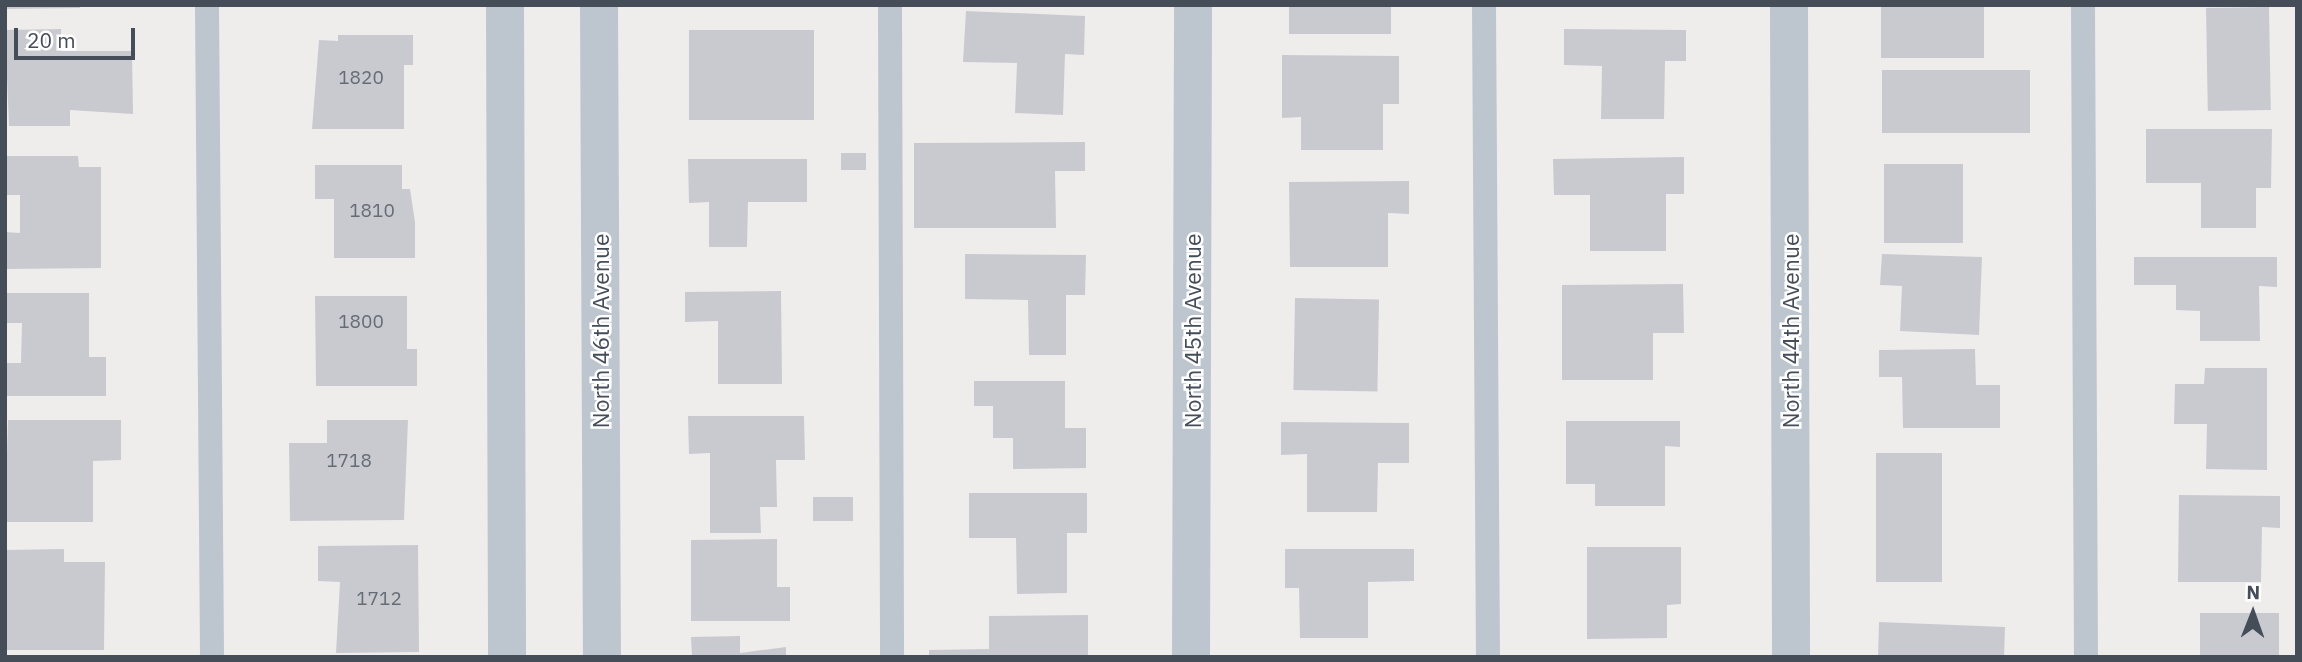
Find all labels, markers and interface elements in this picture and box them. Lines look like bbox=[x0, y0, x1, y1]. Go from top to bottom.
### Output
scale bar bbox=[18, 14, 138, 58]
text: 20 m bbox=[27, 26, 76, 54]
house number: 1820 bbox=[338, 67, 384, 89]
house number: 1810 bbox=[349, 200, 395, 222]
street label: North 46th Avenue bbox=[586, 233, 614, 429]
street label: North 45th Avenue bbox=[1178, 233, 1206, 429]
street label: North 44th Avenue bbox=[1776, 233, 1804, 429]
house number: 1800 bbox=[338, 311, 384, 333]
house number: 1718 bbox=[326, 450, 372, 472]
north arrow bbox=[2218, 578, 2288, 648]
text: N bbox=[2246, 580, 2260, 604]
house number: 1712 bbox=[356, 588, 402, 610]

